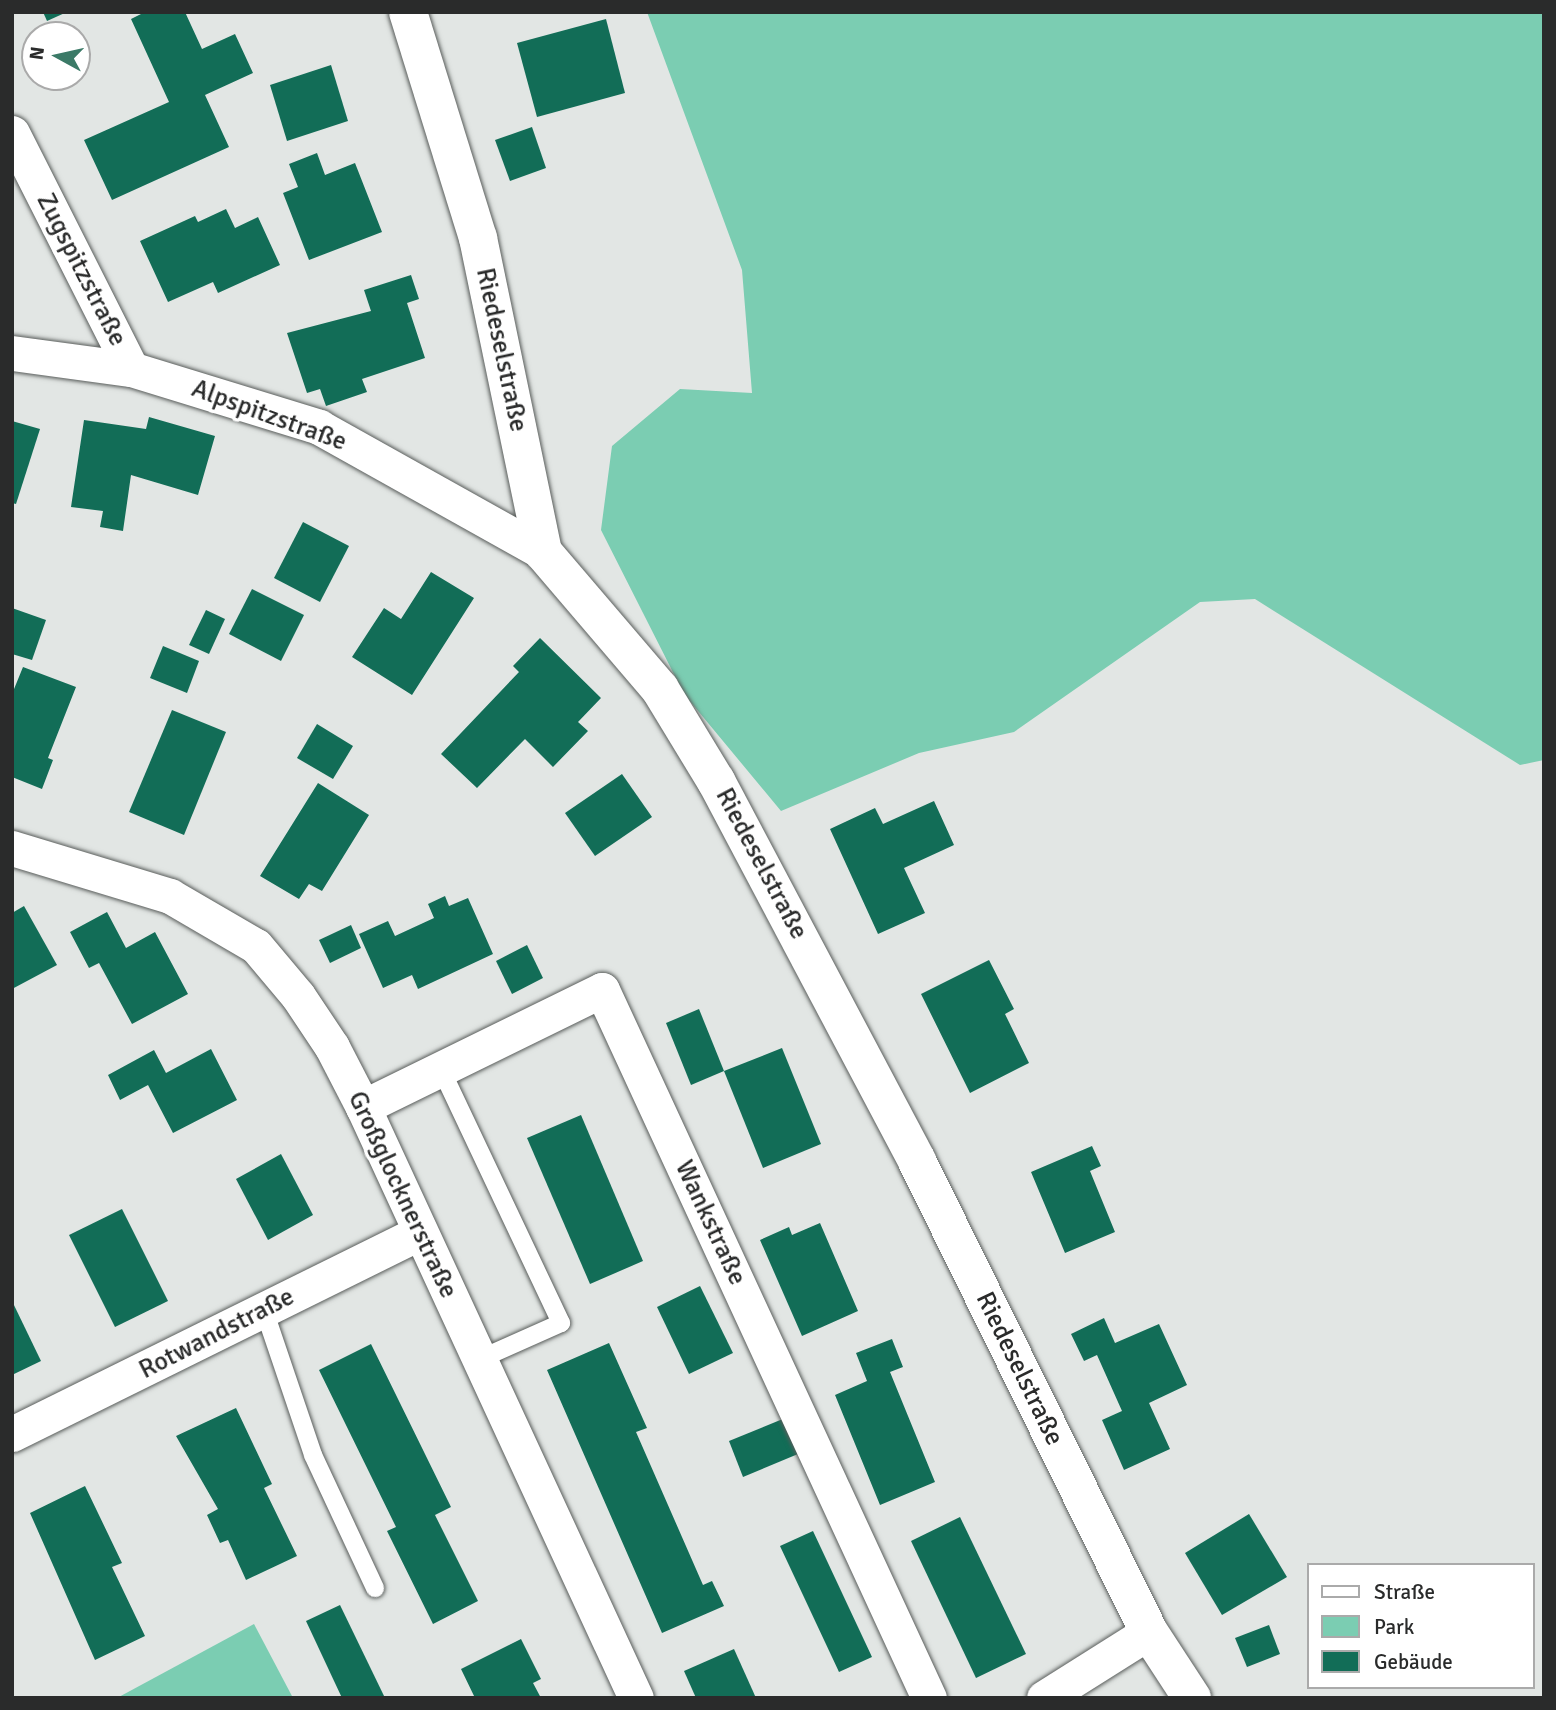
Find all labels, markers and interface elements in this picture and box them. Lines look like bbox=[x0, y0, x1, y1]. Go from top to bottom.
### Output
north arrow bbox=[21, 21, 91, 91]
text: N bbox=[24, 45, 50, 62]
street label: Zugspitzstraße bbox=[29, 188, 133, 352]
street label: Riedeselstraße bbox=[468, 265, 534, 435]
street label: Alpspitzstraße bbox=[187, 374, 351, 458]
street label: Riedeselstraße bbox=[708, 783, 814, 945]
street label: Großglocknerstraße bbox=[340, 1087, 464, 1303]
street label: Wankstraße bbox=[668, 1156, 752, 1290]
street label: Rotwandstraße bbox=[134, 1282, 300, 1386]
street label: Riedeselstraße bbox=[968, 1287, 1070, 1451]
legend bbox=[1308, 1563, 1535, 1689]
text: Straße bbox=[1374, 1579, 1435, 1605]
text: Park bbox=[1374, 1614, 1414, 1640]
text: Gebäude bbox=[1374, 1649, 1453, 1675]

